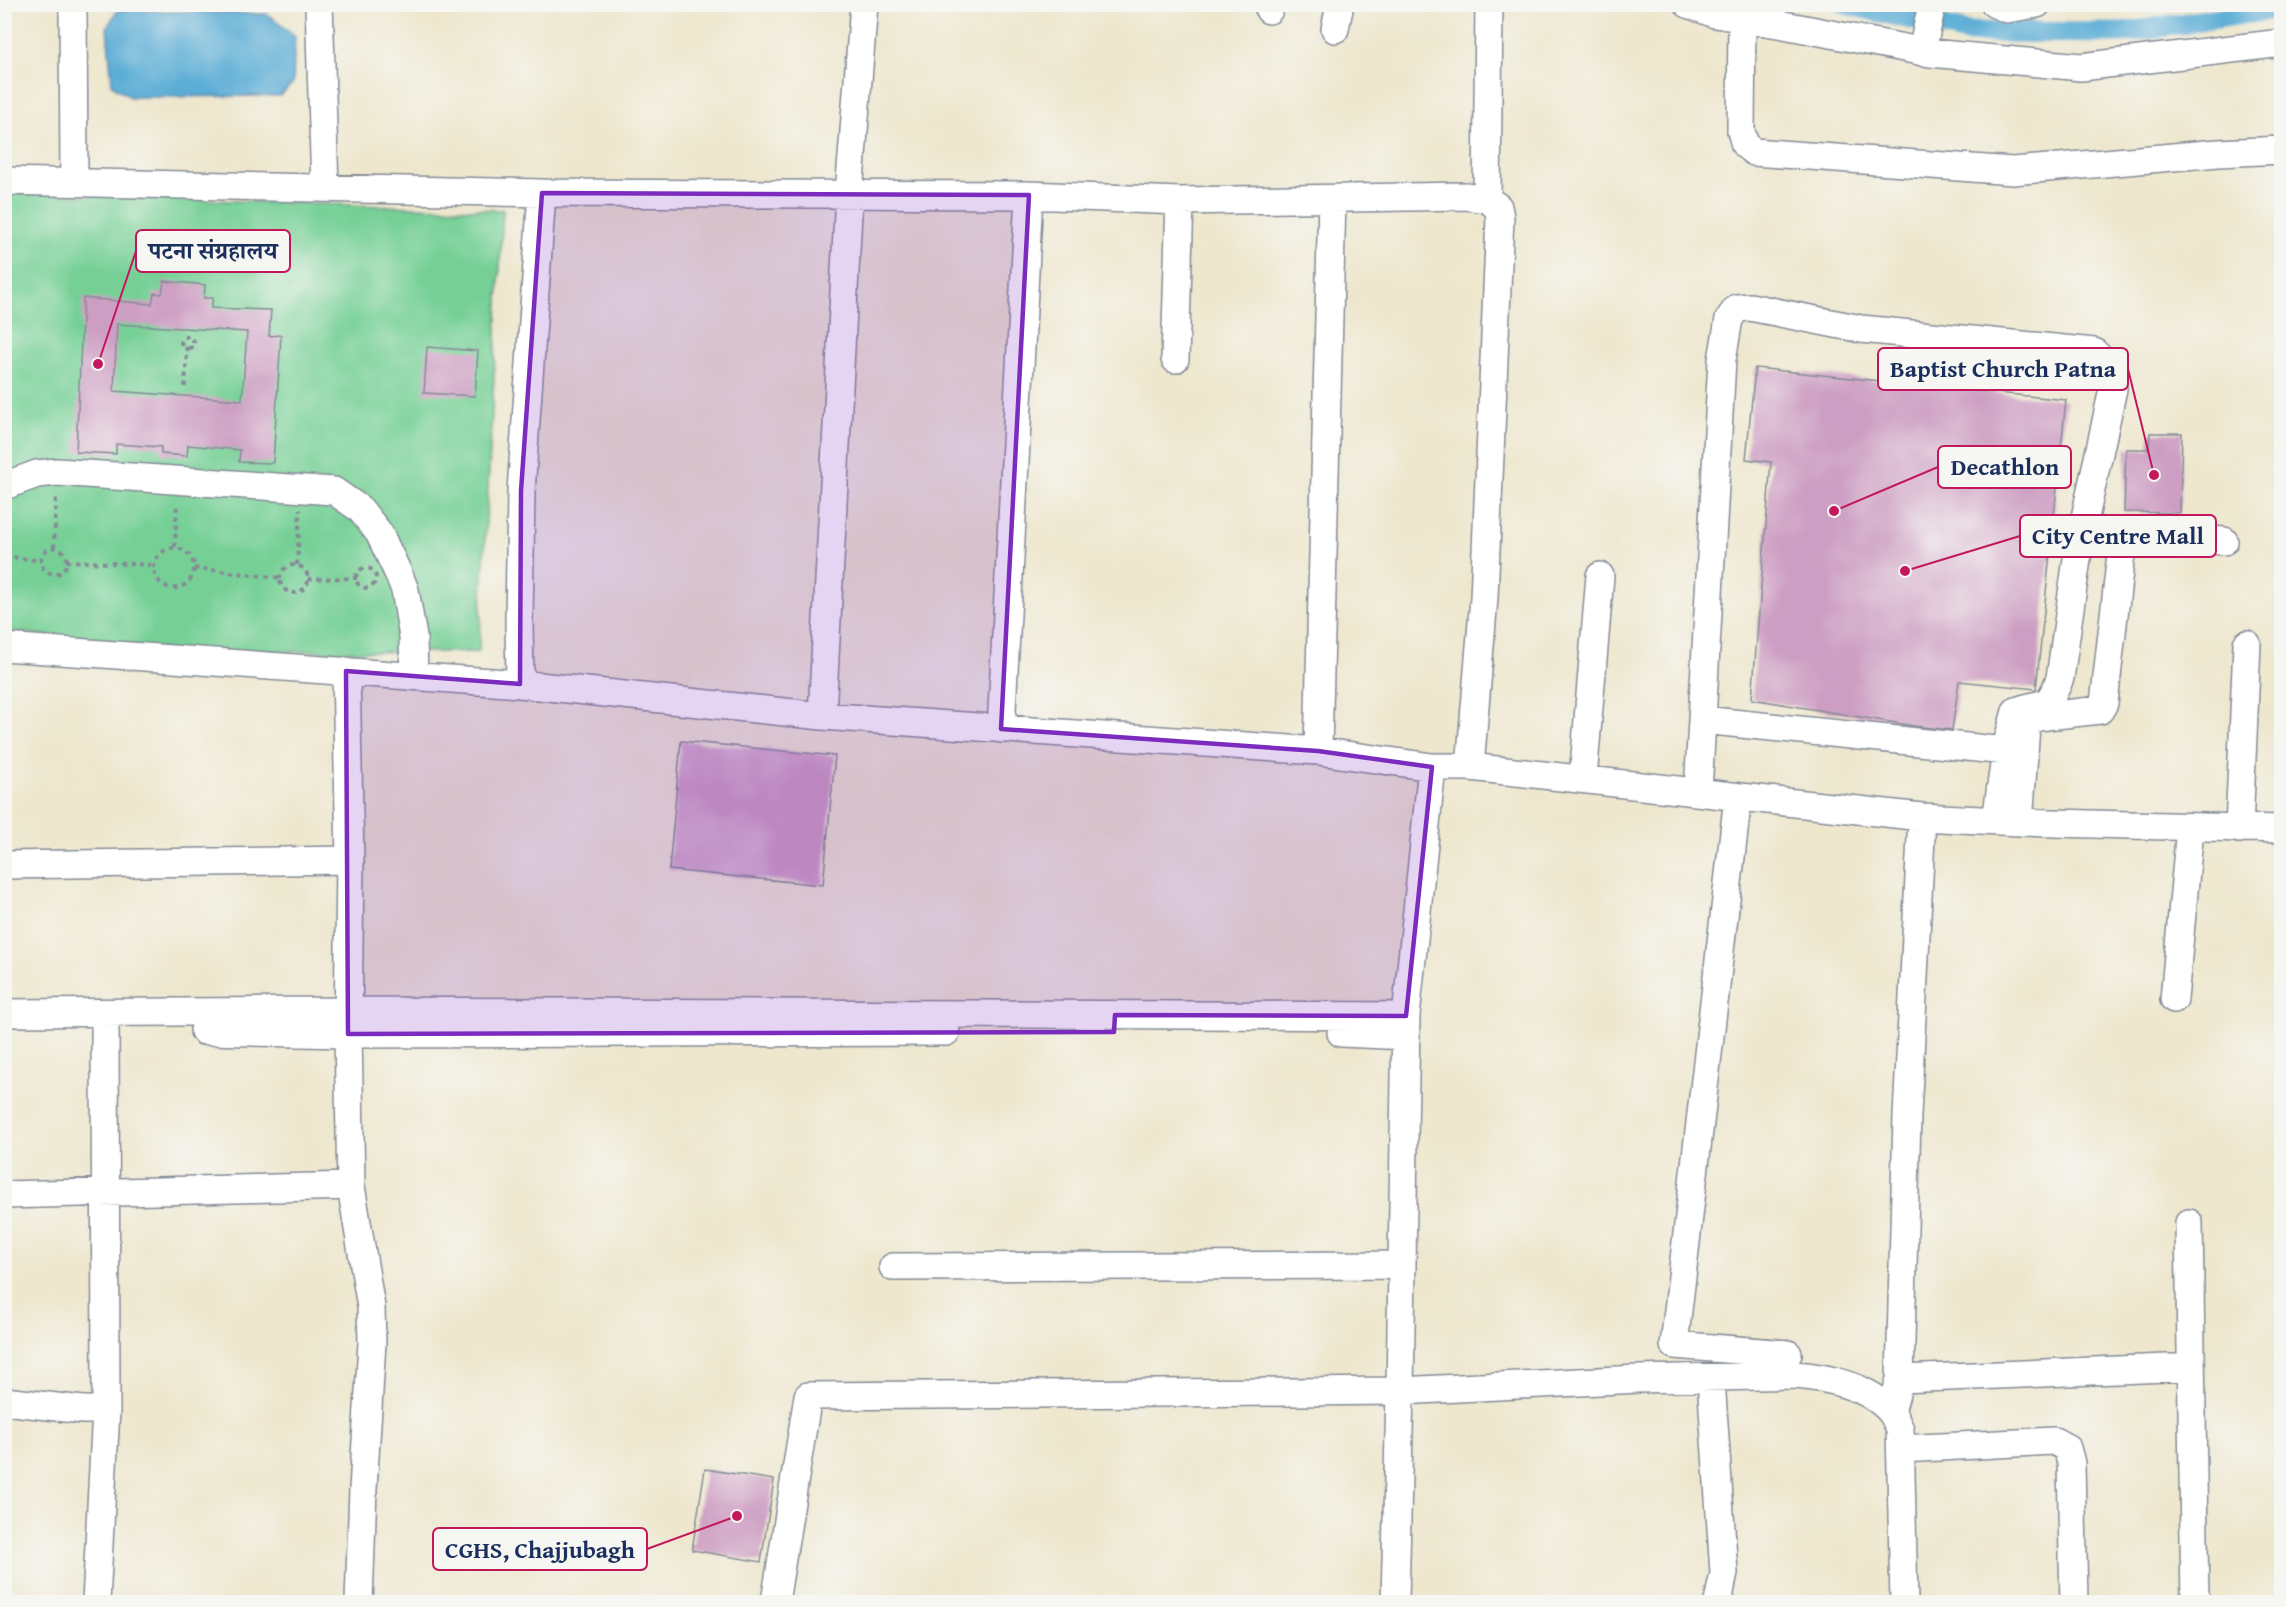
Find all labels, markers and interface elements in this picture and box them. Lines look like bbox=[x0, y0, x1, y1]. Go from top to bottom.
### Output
callout: पटना संग्रहालय bbox=[136, 230, 290, 272]
text: पटना संग्रहालय bbox=[146, 233, 279, 268]
callout: Baptist Church Patna bbox=[1878, 348, 2128, 390]
text: Baptist Church Patna bbox=[1890, 351, 2117, 386]
callout: Decathlon bbox=[1938, 446, 2071, 488]
text: Decathlon bbox=[1951, 449, 2059, 484]
callout: City Centre Mall bbox=[2020, 515, 2216, 557]
text: City Centre Mall bbox=[2032, 518, 2204, 553]
callout: CGHS, Chajjubagh bbox=[433, 1528, 647, 1570]
text: CGHS, Chajjubagh bbox=[445, 1532, 635, 1567]

